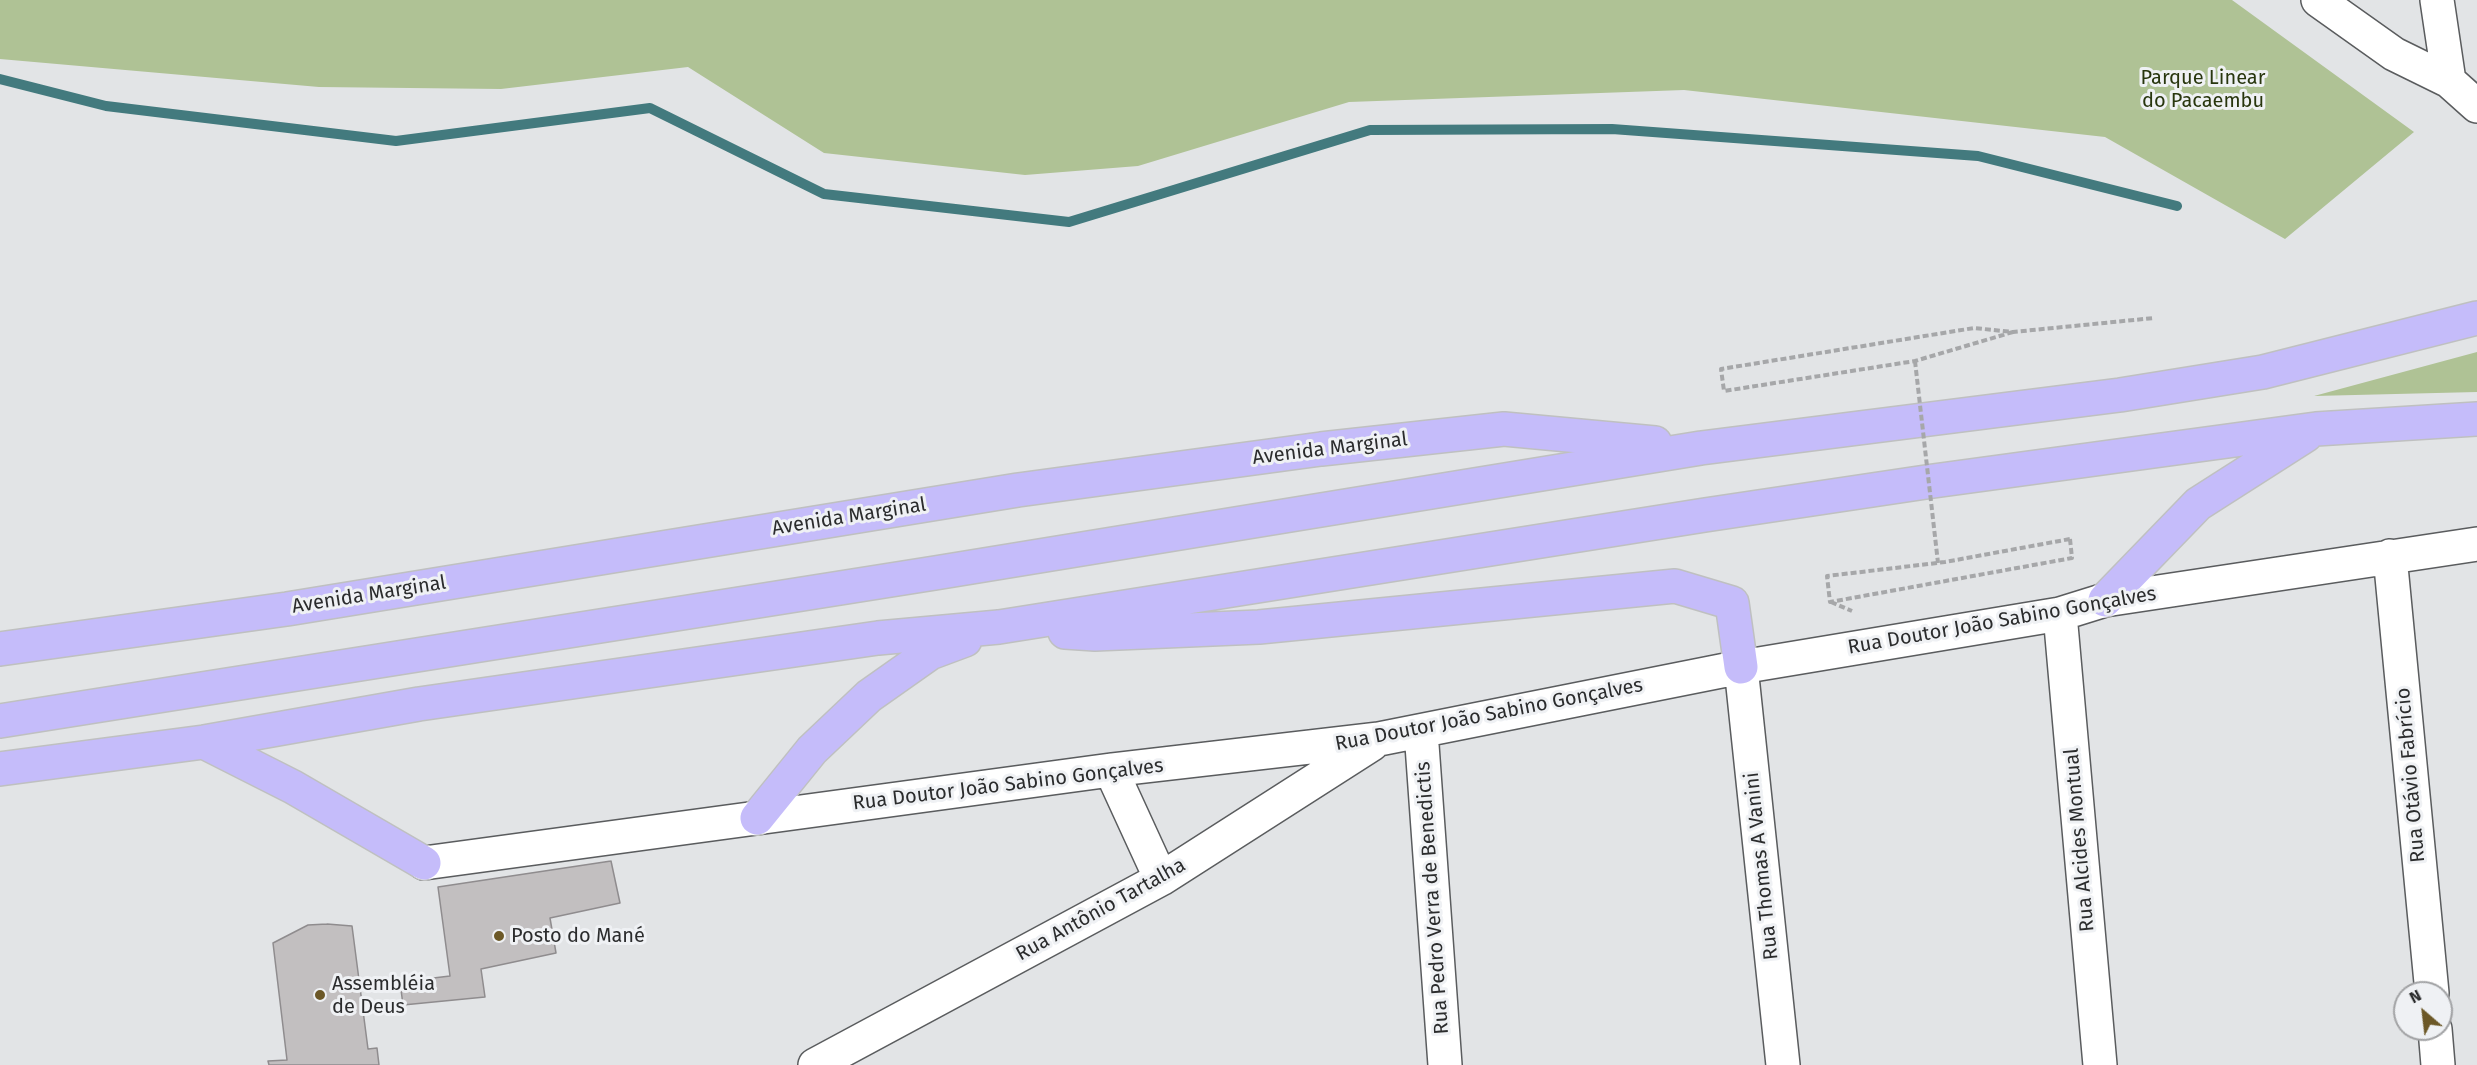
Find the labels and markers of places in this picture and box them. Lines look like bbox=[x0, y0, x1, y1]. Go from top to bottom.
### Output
place label: Posto do Mané bbox=[511, 924, 645, 948]
marker: Posto do Mané bbox=[492, 929, 506, 943]
place label: Assembléia de Deus bbox=[332, 972, 435, 1019]
marker: Assembléia de Deus bbox=[313, 988, 327, 1002]

